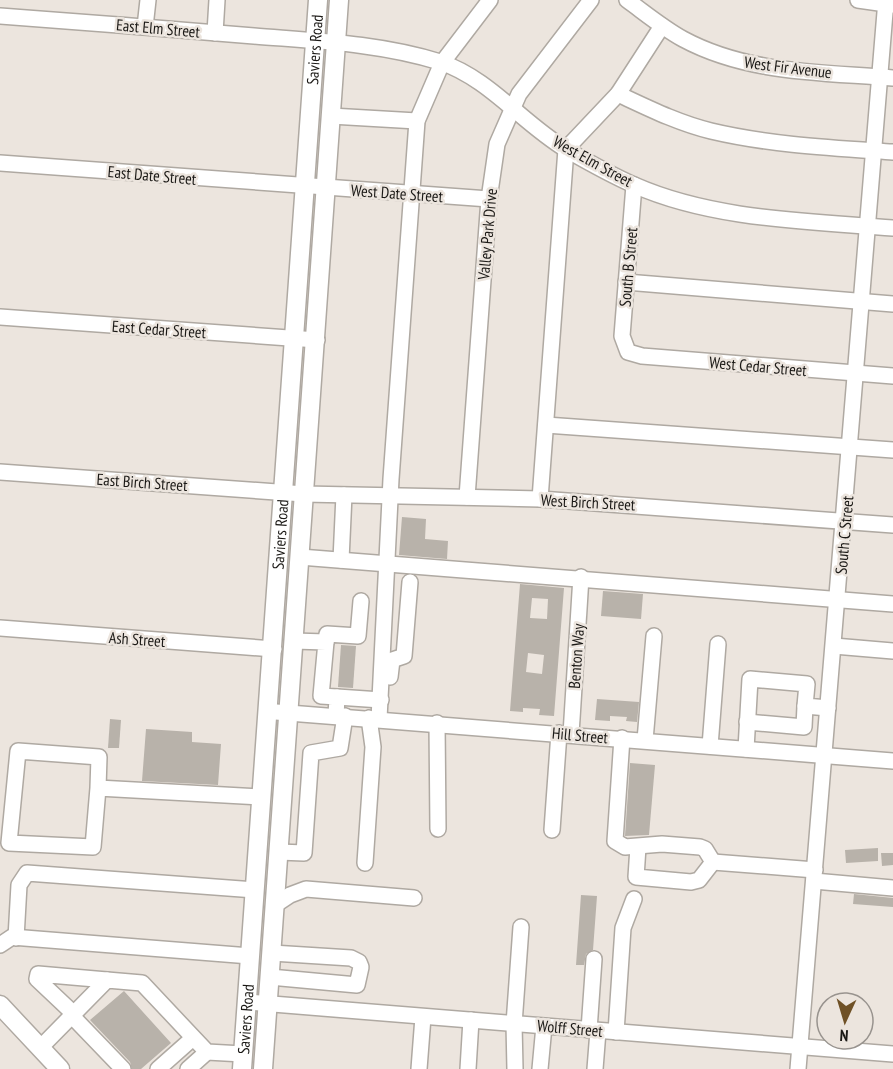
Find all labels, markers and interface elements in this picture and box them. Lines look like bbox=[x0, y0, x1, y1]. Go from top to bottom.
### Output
street label: East Elm Street bbox=[115, 14, 201, 42]
street label: Saviers Road bbox=[302, 14, 327, 85]
street label: West Fir Avenue bbox=[743, 52, 833, 82]
street label: West Elm Street bbox=[550, 131, 637, 191]
street label: East Date Street bbox=[107, 161, 198, 189]
street label: West Date Street bbox=[350, 180, 444, 206]
street label: Valley Park Drive bbox=[473, 187, 501, 282]
street label: South B Street bbox=[615, 226, 641, 308]
street label: East Cedar Street bbox=[111, 316, 207, 342]
street label: West Cedar Street bbox=[708, 352, 808, 380]
street label: East Birch Street bbox=[96, 469, 189, 495]
street label: West Birch Street bbox=[540, 490, 636, 514]
street label: South C Street bbox=[831, 494, 857, 575]
street label: Saviers Road bbox=[268, 499, 292, 570]
street label: Benton Way bbox=[564, 623, 588, 689]
street label: Ash Street bbox=[108, 627, 166, 651]
street label: Hill Street bbox=[551, 723, 609, 747]
street label: Saviers Road bbox=[233, 983, 258, 1055]
north arrow bbox=[815, 991, 875, 1051]
street label: Wolff Street bbox=[536, 1015, 604, 1041]
text: N bbox=[839, 1026, 849, 1046]

